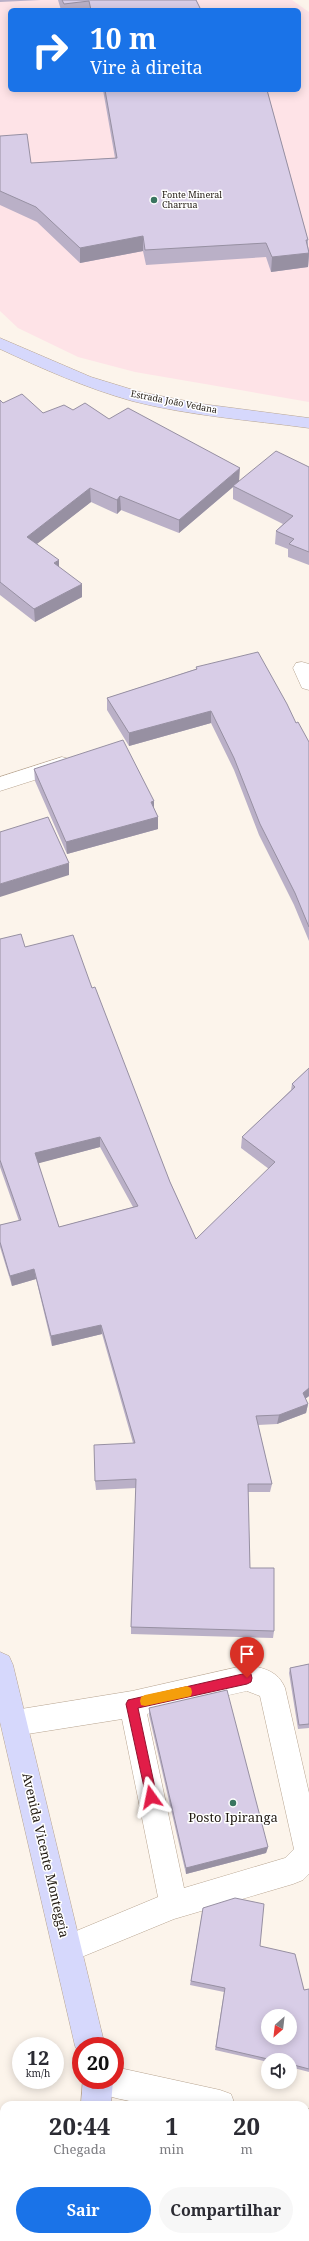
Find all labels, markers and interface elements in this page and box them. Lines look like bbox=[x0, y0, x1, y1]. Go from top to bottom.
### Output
text: 10 m bbox=[90, 19, 157, 57]
icon: right bbox=[24, 24, 76, 76]
text: Vire à direita bbox=[90, 55, 203, 79]
place label: Fonte Mineral Charrua bbox=[162, 188, 222, 211]
marker: Fonte Mineral Charrua bbox=[149, 195, 159, 205]
street label: Estrada João Vedana bbox=[130, 387, 218, 416]
pin bbox=[230, 1637, 264, 1678]
icon: arrive bbox=[236, 1643, 258, 1665]
street label: Avenida Vicente Monteggia bbox=[18, 1771, 74, 1939]
position arrow bbox=[130, 1776, 172, 1818]
marker: Posto Ipiranga bbox=[228, 1798, 238, 1808]
place label: Posto Ipiranga bbox=[188, 1808, 278, 1826]
north arrow bbox=[261, 2009, 297, 2045]
map controls bbox=[261, 2009, 297, 2089]
speed limit sign: 20 bbox=[72, 2037, 124, 2089]
text: 12 bbox=[27, 2044, 49, 2071]
button: sound bbox=[261, 2053, 297, 2089]
text: km/h bbox=[26, 2066, 50, 2080]
text: 20:44 bbox=[49, 2109, 110, 2142]
text: 1 bbox=[165, 2109, 178, 2142]
text: 20 bbox=[233, 2109, 260, 2142]
text: Chegada bbox=[53, 2140, 106, 2158]
text: min bbox=[159, 2140, 184, 2158]
text: m bbox=[240, 2140, 253, 2158]
button: Sair bbox=[16, 2187, 151, 2233]
button: Compartilhar bbox=[159, 2187, 293, 2233]

